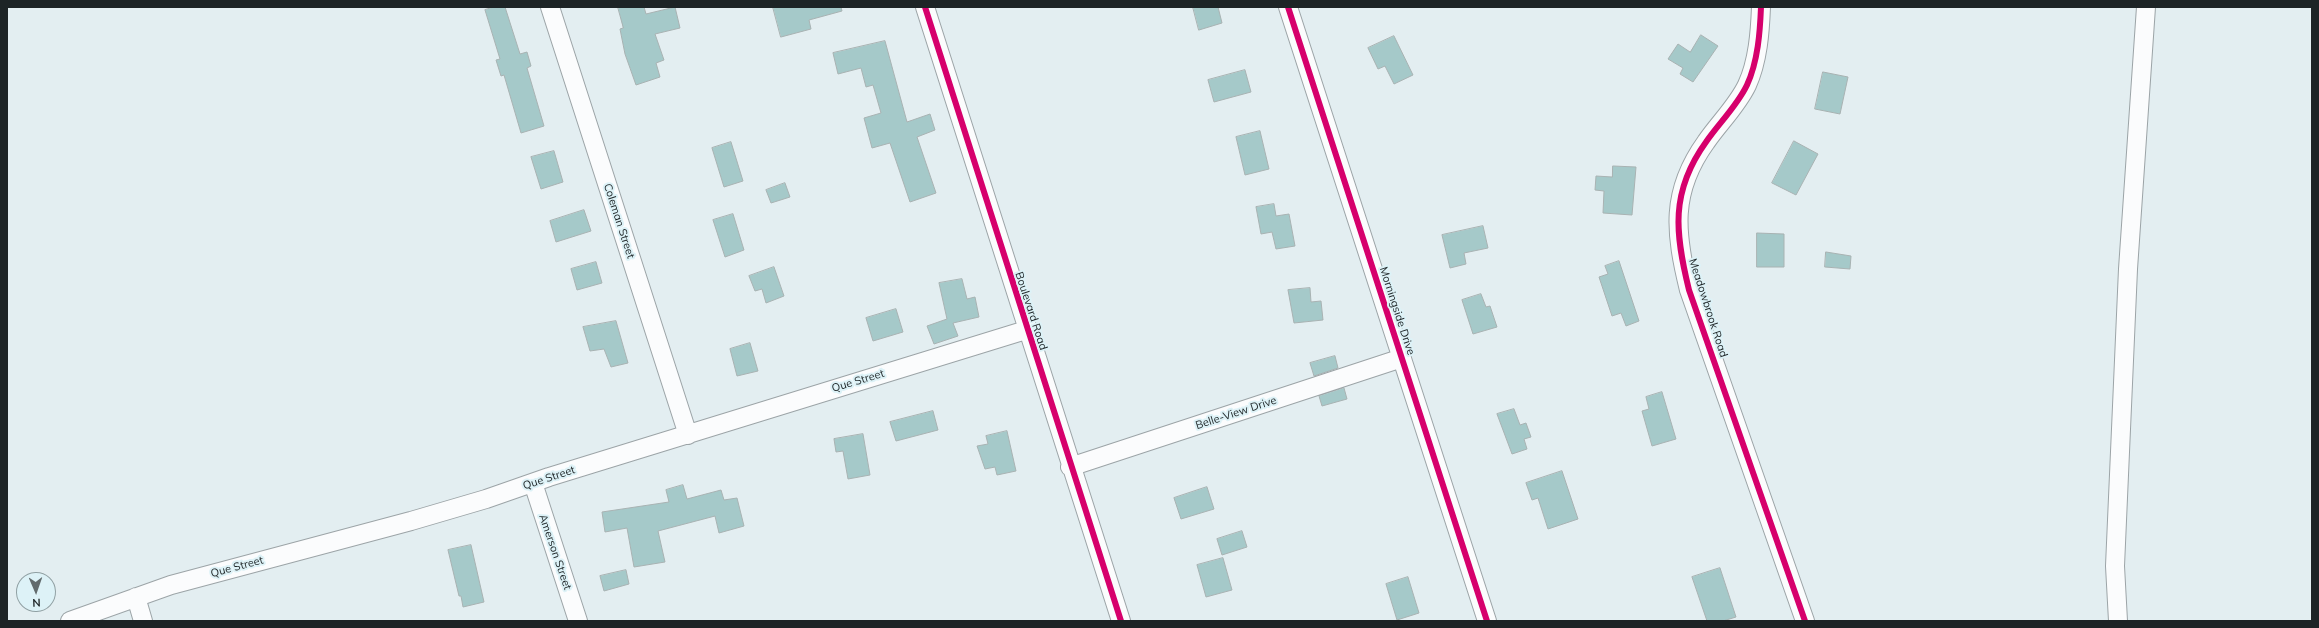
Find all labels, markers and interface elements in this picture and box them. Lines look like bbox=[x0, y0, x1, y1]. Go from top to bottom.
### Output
street label: Coleman Street bbox=[601, 182, 637, 260]
street label: Meadowbrook Road bbox=[1686, 257, 1730, 359]
street label: Morningside Drive bbox=[1377, 265, 1417, 357]
street label: Boulevard Road bbox=[1012, 270, 1050, 352]
street label: Que Street bbox=[830, 367, 886, 395]
street label: Belle-View Drive bbox=[1194, 394, 1278, 432]
street label: Que Street bbox=[521, 463, 577, 493]
street label: Amerson Street bbox=[536, 512, 574, 592]
street label: Que Street bbox=[209, 554, 265, 580]
north arrow bbox=[16, 572, 56, 612]
text: N bbox=[32, 596, 41, 610]

